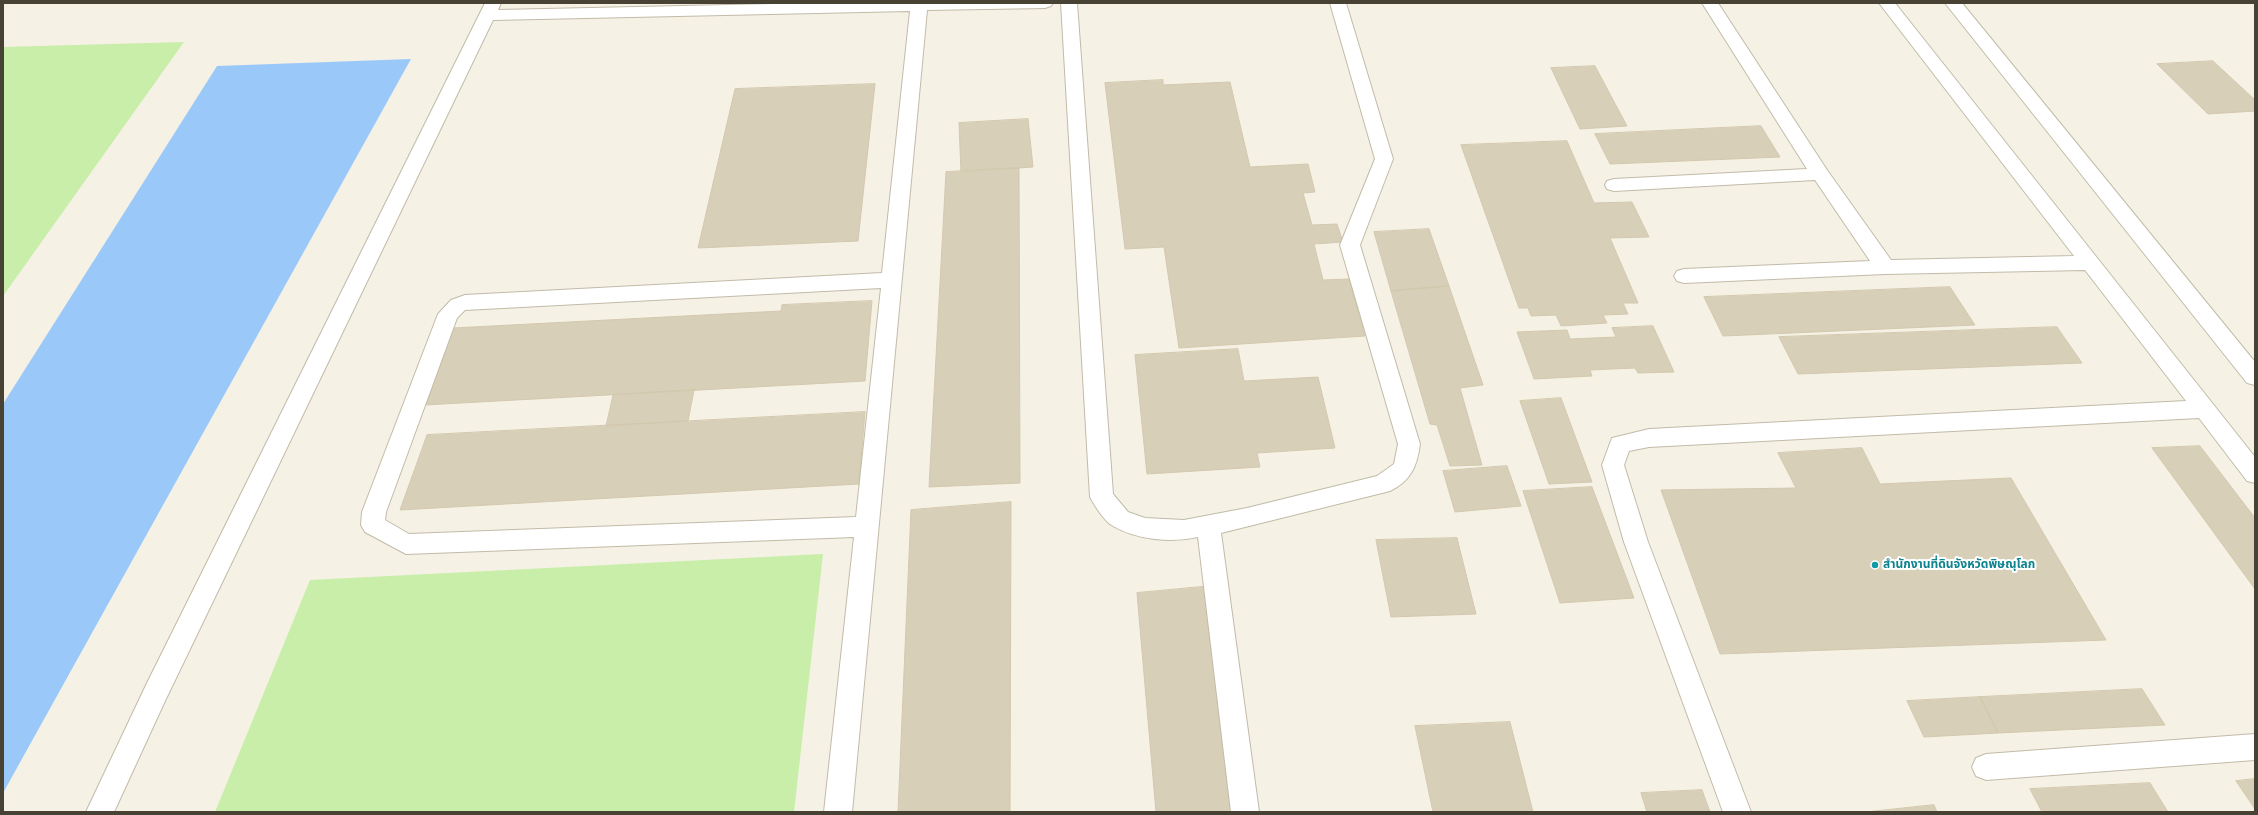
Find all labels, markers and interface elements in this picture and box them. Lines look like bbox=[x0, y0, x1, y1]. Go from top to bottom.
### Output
place label: สำนักงานที่ดินจังหวัดพิษณุโลก bbox=[1883, 558, 2035, 572]
marker: สำนักงานที่ดินจังหวัดพิษณุโลก bbox=[1870, 560, 1880, 570]

